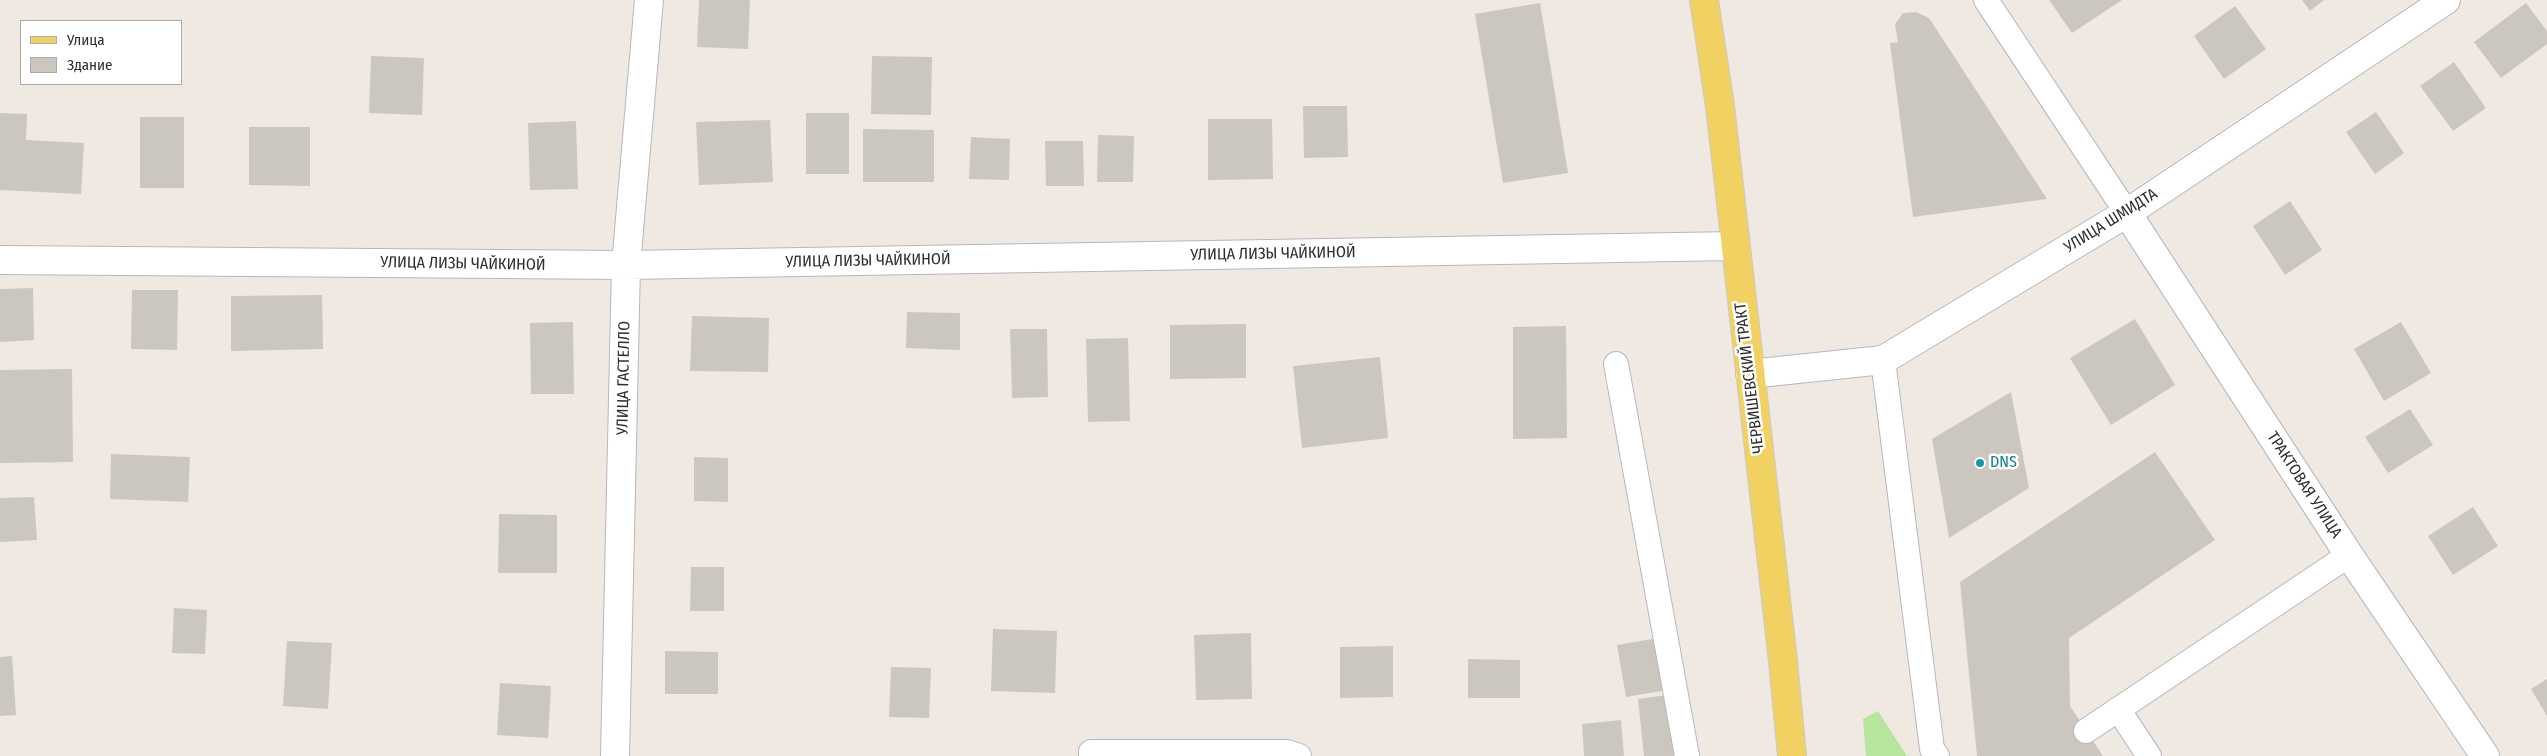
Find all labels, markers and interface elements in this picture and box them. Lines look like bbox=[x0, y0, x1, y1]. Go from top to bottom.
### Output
legend bbox=[20, 20, 182, 85]
text: Улица bbox=[67, 31, 105, 49]
text: Здание bbox=[67, 56, 113, 74]
street label: УЛИЦА ШМИДТА bbox=[2061, 185, 2161, 257]
street label: УЛИЦА ЛИЗЫ ЧАЙКИНОЙ bbox=[1190, 243, 1356, 265]
street label: УЛИЦА ЛИЗЫ ЧАЙКИНОЙ bbox=[785, 250, 951, 272]
street label: УЛИЦА ЛИЗЫ ЧАЙКИНОЙ bbox=[380, 253, 546, 275]
street label: ЧЕРВИШЕВСКИЙ ТРАКТ bbox=[1731, 302, 1769, 454]
street label: УЛИЦА ГАСТЕЛЛО bbox=[613, 321, 635, 435]
street label: ТРАКТОВАЯ УЛИЦА bbox=[2262, 428, 2346, 542]
place label: DNS bbox=[1990, 453, 2017, 473]
marker: DNS bbox=[1974, 457, 1986, 469]

